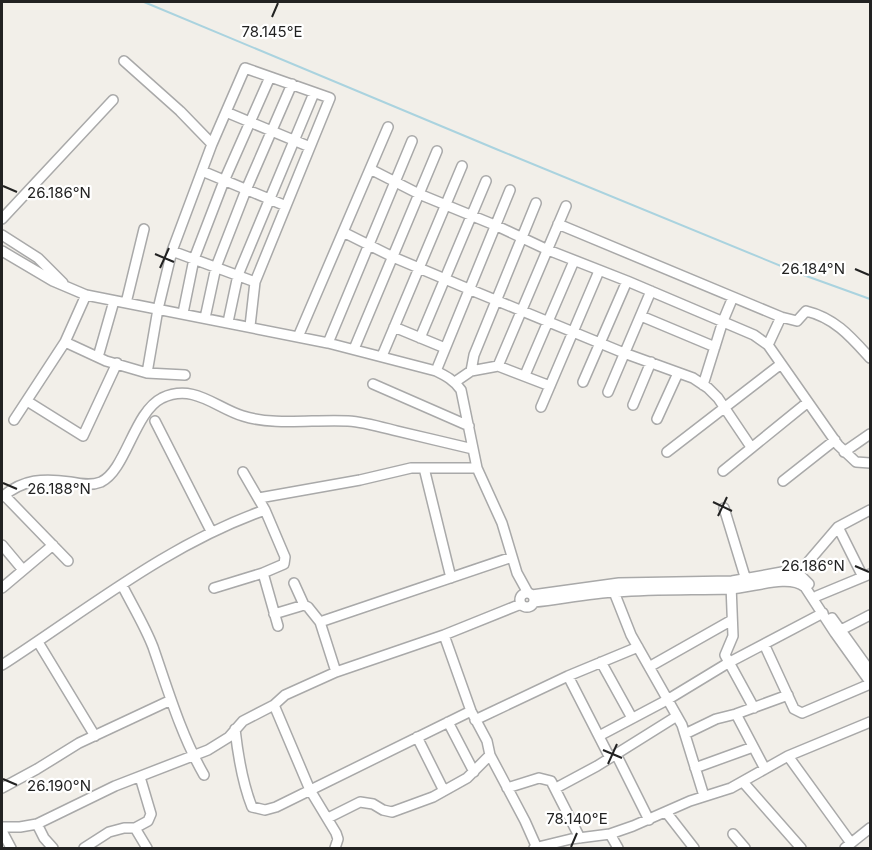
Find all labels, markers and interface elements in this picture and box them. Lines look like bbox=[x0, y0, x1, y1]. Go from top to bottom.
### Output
text: 78.145°E bbox=[241, 22, 303, 41]
text: 26.186°N bbox=[27, 183, 91, 202]
text: 26.184°N bbox=[781, 259, 845, 278]
text: 26.188°N bbox=[27, 479, 91, 498]
text: 26.186°N bbox=[781, 556, 845, 575]
text: 26.190°N bbox=[27, 776, 91, 795]
text: 78.140°E bbox=[546, 809, 608, 828]

